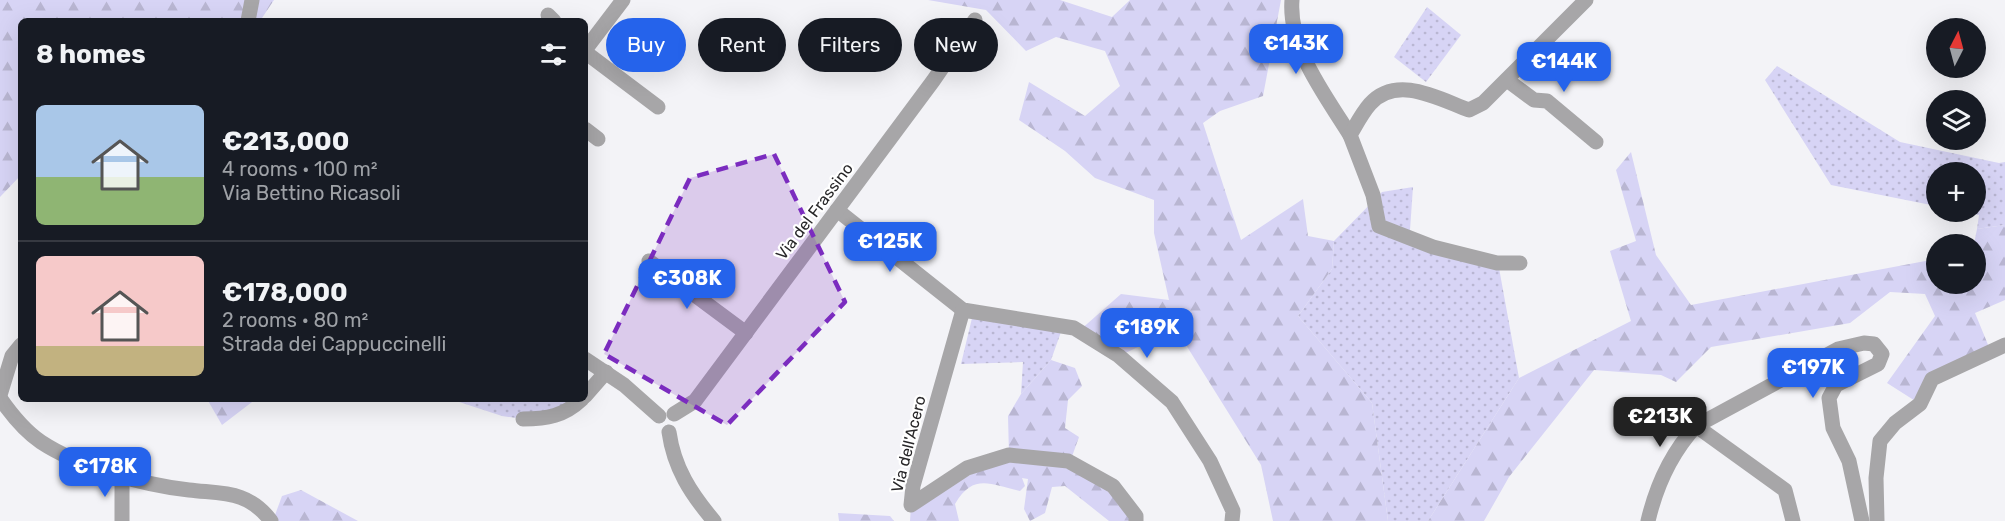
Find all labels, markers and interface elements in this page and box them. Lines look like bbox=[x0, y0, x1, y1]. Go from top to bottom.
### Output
chip: Buy bbox=[606, 18, 686, 72]
chip: Rent bbox=[698, 18, 786, 72]
chip: Filters bbox=[798, 18, 902, 72]
chip: New bbox=[914, 18, 998, 72]
north arrow bbox=[1926, 18, 1986, 78]
map controls bbox=[1926, 18, 1986, 294]
pin: €143K bbox=[1254, 24, 1338, 75]
text: €143K bbox=[1263, 31, 1329, 55]
icon: filters bbox=[537, 38, 570, 71]
text: 8 homes bbox=[36, 39, 146, 70]
pin: €144K bbox=[1522, 42, 1606, 93]
text: €144K bbox=[1531, 49, 1597, 73]
button: layers bbox=[1926, 90, 1986, 150]
text: €213,000 bbox=[222, 126, 349, 157]
icon: home bbox=[84, 129, 156, 201]
text: 4 rooms · 100 m² bbox=[222, 157, 378, 181]
street label: Via del Frassino bbox=[772, 159, 857, 263]
button: + bbox=[1926, 162, 1986, 222]
text: Via Bettino Ricasoli bbox=[222, 181, 401, 205]
pin: €125K bbox=[848, 222, 932, 273]
text: €125K bbox=[858, 229, 922, 253]
button: − bbox=[1926, 234, 1986, 294]
pin: €308K bbox=[645, 259, 729, 310]
text: €308K bbox=[652, 266, 722, 290]
text: €178,000 bbox=[222, 277, 348, 308]
icon: home bbox=[84, 280, 156, 352]
text: 2 rooms · 80 m² bbox=[222, 308, 368, 332]
pin: €189K bbox=[1105, 308, 1189, 359]
text: €189K bbox=[1114, 315, 1180, 339]
text: Strada dei Cappuccinelli bbox=[222, 332, 446, 356]
pin: €197K bbox=[1771, 348, 1855, 399]
text: €197K bbox=[1781, 355, 1845, 379]
street label: Via dell'Acero bbox=[887, 394, 930, 495]
pin: €213K bbox=[1618, 397, 1702, 448]
text: €213K bbox=[1627, 404, 1693, 428]
pin: €178K bbox=[63, 447, 147, 498]
text: €178K bbox=[73, 454, 137, 478]

